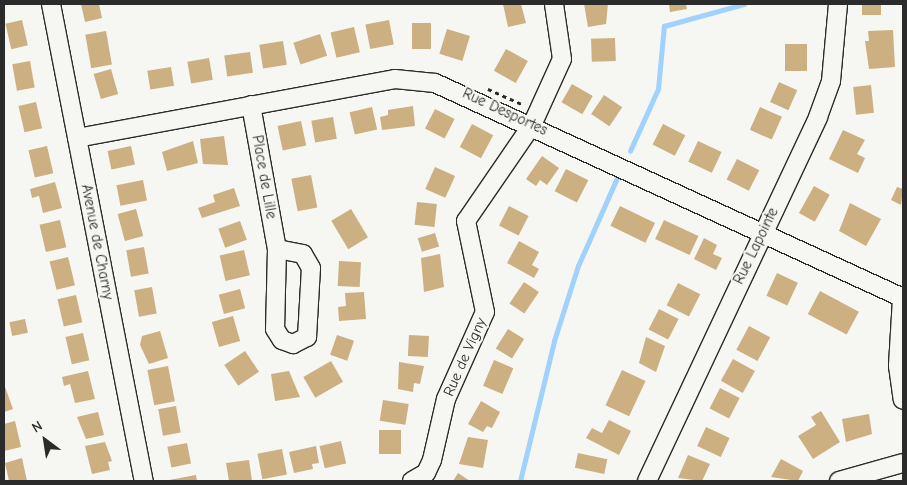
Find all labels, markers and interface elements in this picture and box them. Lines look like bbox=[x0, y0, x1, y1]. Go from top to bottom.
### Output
street label: Rue Desportes bbox=[460, 84, 550, 140]
street label: Place de Lille bbox=[248, 134, 280, 220]
street label: Avenue de Charny bbox=[77, 183, 117, 301]
street label: Rue Lapointe bbox=[730, 205, 782, 287]
street label: Rue de Vigny bbox=[440, 315, 490, 399]
north arrow bbox=[20, 415, 70, 465]
text: N bbox=[29, 417, 45, 436]

